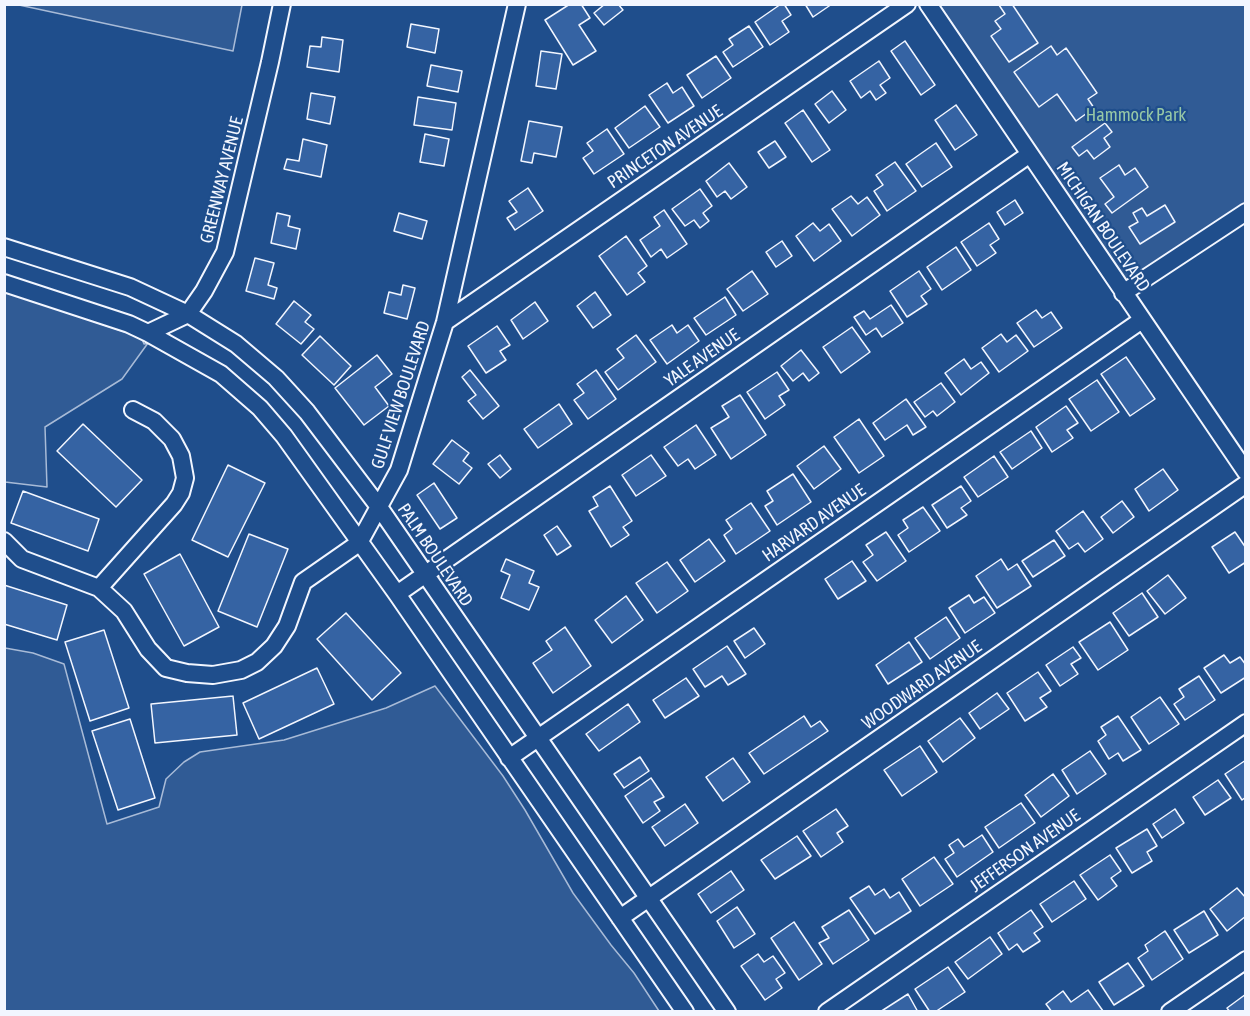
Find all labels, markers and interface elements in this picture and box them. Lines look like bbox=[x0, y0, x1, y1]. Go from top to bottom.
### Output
street label: PRINCETON AVENUE bbox=[604, 101, 726, 193]
park label: Hammock Park bbox=[1086, 104, 1186, 126]
street label: GREENWAY AVENUE bbox=[196, 115, 248, 245]
street label: MICHIGAN BOULEVARD bbox=[1052, 158, 1154, 296]
street label: GULF VIEW BOULEVARD bbox=[367, 318, 435, 472]
street label: YALE AVENUE bbox=[660, 324, 744, 392]
street label: HARVARD AVENUE bbox=[758, 480, 870, 566]
street label: PALM BOULEVARD bbox=[393, 500, 477, 610]
street label: WOODWARD AVENUE bbox=[858, 636, 986, 734]
street label: JEFFERSON AVENUE bbox=[966, 805, 1084, 897]

